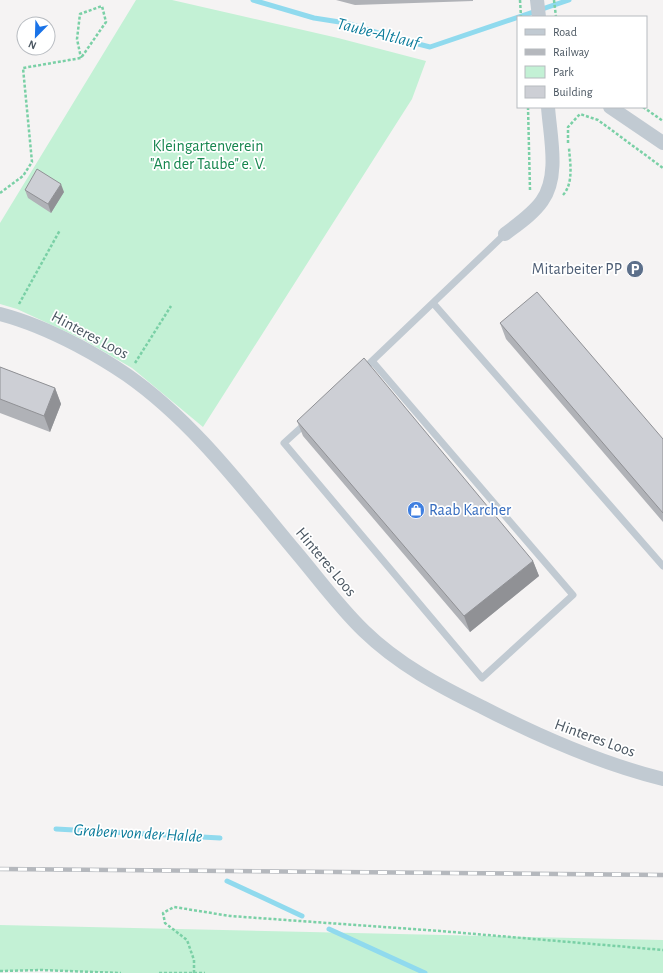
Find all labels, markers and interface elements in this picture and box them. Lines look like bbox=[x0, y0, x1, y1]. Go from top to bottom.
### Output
water label: Taube-Altlauf bbox=[335, 15, 424, 52]
north arrow bbox=[16, 16, 56, 56]
legend bbox=[517, 16, 647, 108]
text: Road bbox=[553, 26, 577, 38]
text: N bbox=[27, 38, 38, 51]
text: Railway bbox=[553, 46, 589, 59]
text: Park bbox=[553, 66, 574, 78]
text: Building bbox=[553, 86, 593, 98]
park label: Kleingartenverein "An der Taube" e. V. bbox=[150, 138, 266, 172]
parking icon: Mitarbeiter PP bbox=[625, 259, 645, 279]
place label: Mitarbeiter PP bbox=[532, 261, 622, 277]
street label: Hinteres Loos bbox=[49, 308, 131, 362]
shop icon: Raab Karcher bbox=[406, 500, 426, 520]
place label: Raab Karcher bbox=[429, 502, 512, 518]
street label: Hinteres Loos bbox=[293, 524, 359, 600]
street label: Hinteres Loos bbox=[553, 716, 638, 760]
water label: Graben von der Halde bbox=[73, 821, 203, 845]

